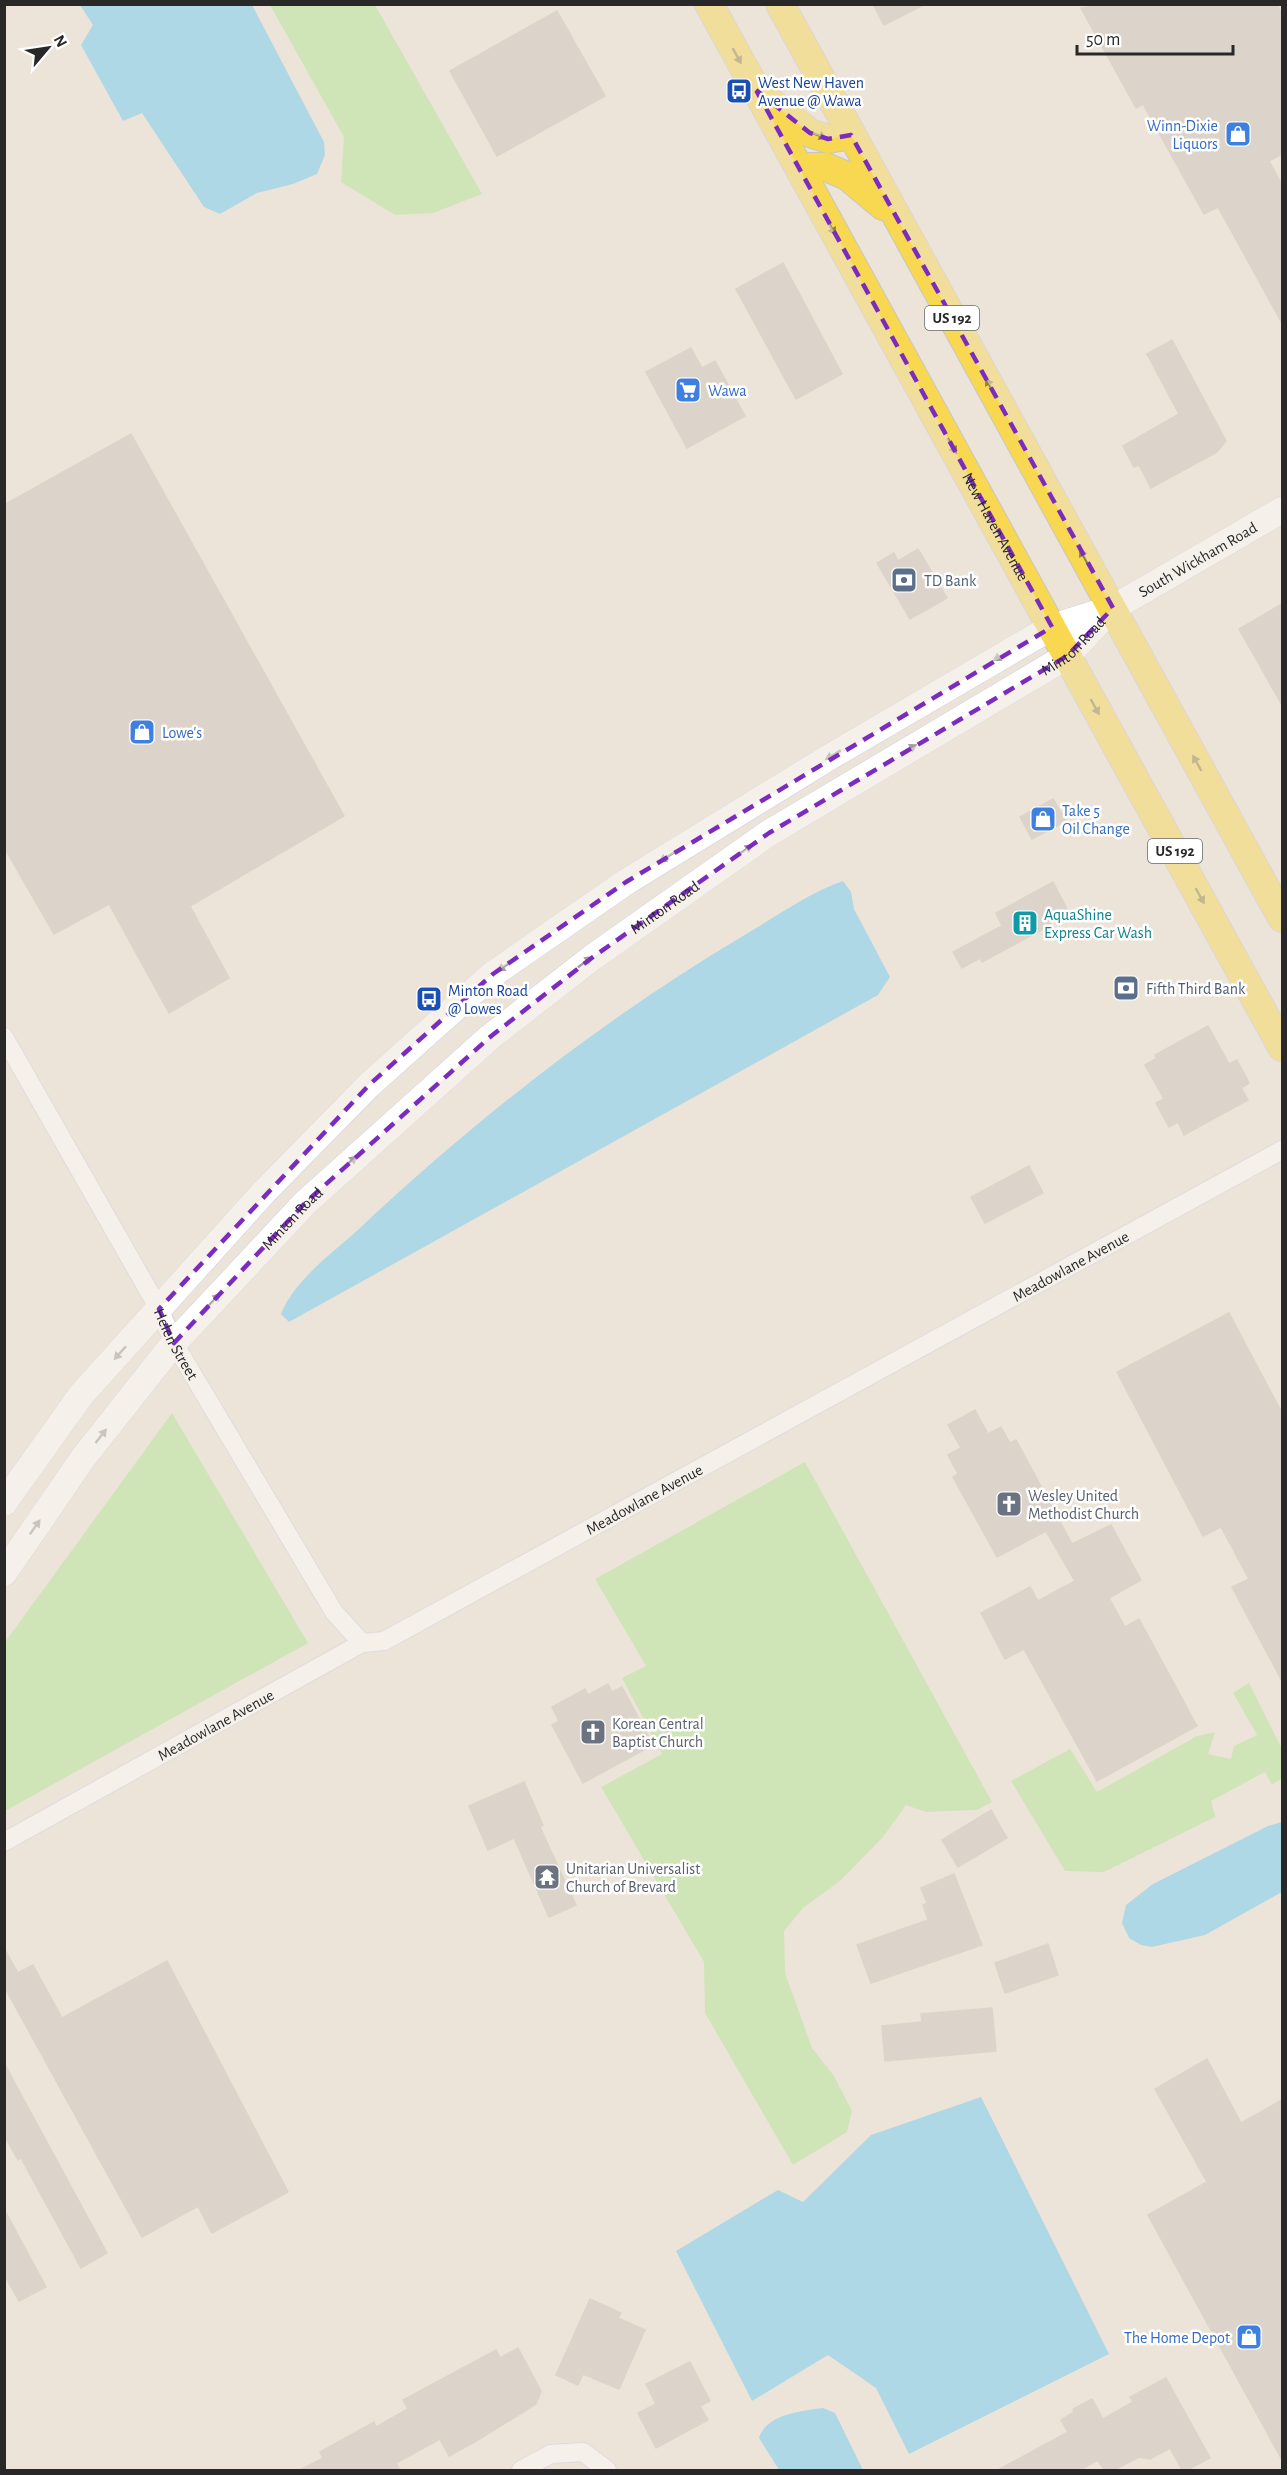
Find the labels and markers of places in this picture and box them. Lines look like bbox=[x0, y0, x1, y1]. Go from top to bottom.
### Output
place label: West New Haven Avenue @ Wawa bbox=[758, 75, 864, 109]
bus stop icon: West New Haven Avenue @ Wawa bbox=[724, 76, 754, 106]
place label: Winn-Dixie Liquors bbox=[1147, 118, 1218, 152]
shop icon: Winn-Dixie Liquors bbox=[1223, 119, 1253, 149]
supermarket icon: Wawa bbox=[673, 375, 703, 405]
place label: Wawa bbox=[708, 383, 747, 399]
bank icon: TD Bank bbox=[889, 565, 919, 595]
place label: TD Bank bbox=[924, 573, 977, 589]
shop icon: Lowe's bbox=[127, 717, 157, 747]
place label: Lowe's bbox=[162, 725, 202, 741]
place label: Take 5 Oil Change bbox=[1062, 803, 1130, 837]
shop icon: Take 5 Oil Change bbox=[1028, 804, 1058, 834]
place label: AquaShine Express Car Wash bbox=[1044, 907, 1152, 941]
building icon: AquaShine Express Car Wash bbox=[1010, 908, 1040, 938]
bank icon: Fifth Third Bank bbox=[1111, 973, 1141, 1003]
place label: Fifth Third Bank bbox=[1146, 981, 1246, 997]
place label: Minton Road @ Lowes bbox=[448, 983, 528, 1017]
bus stop icon: Minton Road @ Lowes bbox=[414, 984, 444, 1014]
place label: Wesley United Methodist Church bbox=[1028, 1488, 1139, 1522]
church icon: Wesley United Methodist Church bbox=[994, 1489, 1024, 1519]
place label: Korean Central Baptist Church bbox=[612, 1716, 704, 1750]
church icon: Korean Central Baptist Church bbox=[578, 1717, 608, 1747]
place label: Unitarian Universalist Church of Brevard bbox=[566, 1861, 700, 1895]
temple icon: Unitarian Universalist Church of Brevard bbox=[532, 1862, 562, 1892]
shop icon: The Home Depot bbox=[1234, 2322, 1264, 2352]
place label: The Home Depot bbox=[1124, 2330, 1230, 2346]

